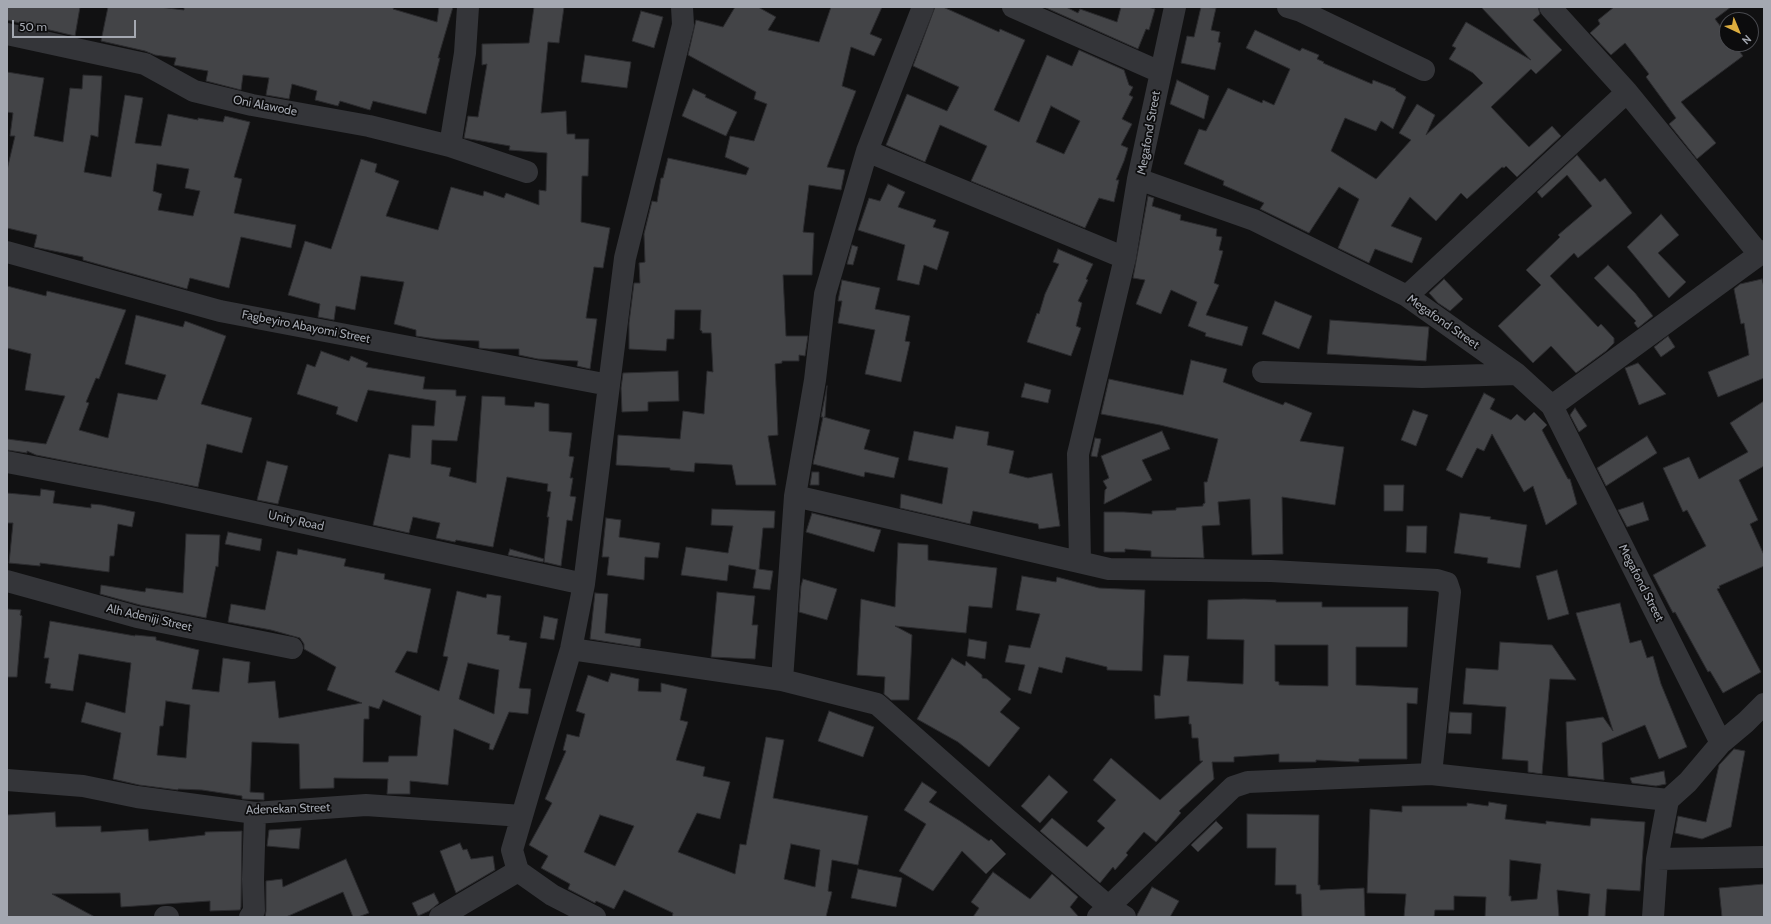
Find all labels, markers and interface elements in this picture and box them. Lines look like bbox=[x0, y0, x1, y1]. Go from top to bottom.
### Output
scale bar bbox=[14, 12, 138, 38]
north arrow bbox=[1719, 12, 1759, 52]
text: 50 m bbox=[19, 19, 47, 34]
text: N bbox=[1739, 32, 1754, 48]
street label: Megafond Street bbox=[1135, 90, 1163, 176]
street label: Oni Alawode bbox=[232, 93, 298, 119]
street label: Megafond Street bbox=[1404, 292, 1482, 352]
street label: Fagbeyiro Abayomi Street bbox=[241, 307, 371, 347]
street label: Unity Road bbox=[267, 508, 325, 534]
street label: Megafond Street bbox=[1615, 542, 1667, 624]
street label: Alh Adeniji Street bbox=[105, 601, 193, 635]
street label: Adenekan Street bbox=[246, 800, 330, 818]

